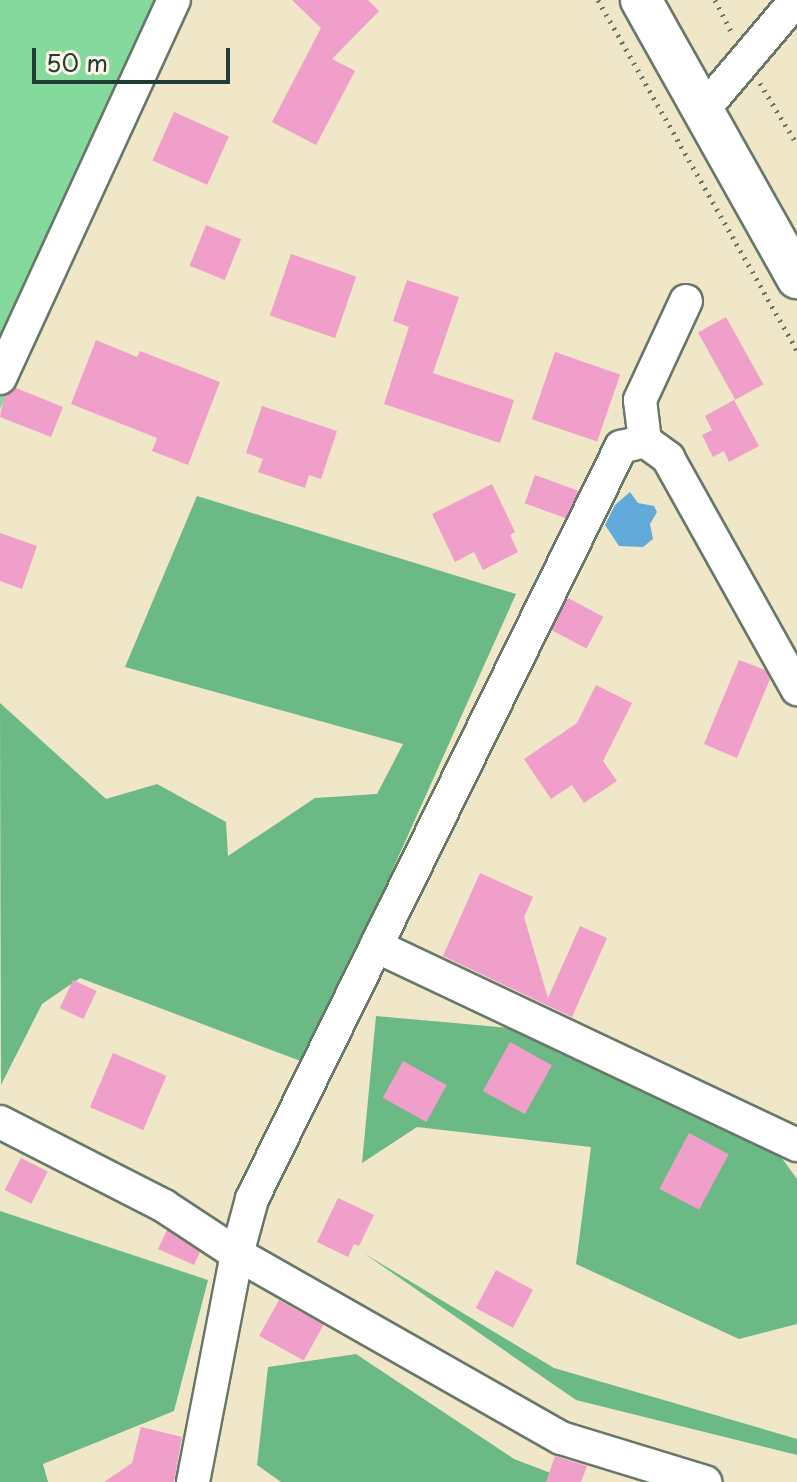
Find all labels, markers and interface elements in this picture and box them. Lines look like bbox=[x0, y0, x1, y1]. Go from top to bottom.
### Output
scale bar bbox=[36, 32, 234, 82]
text: 50 m bbox=[46, 44, 108, 80]

